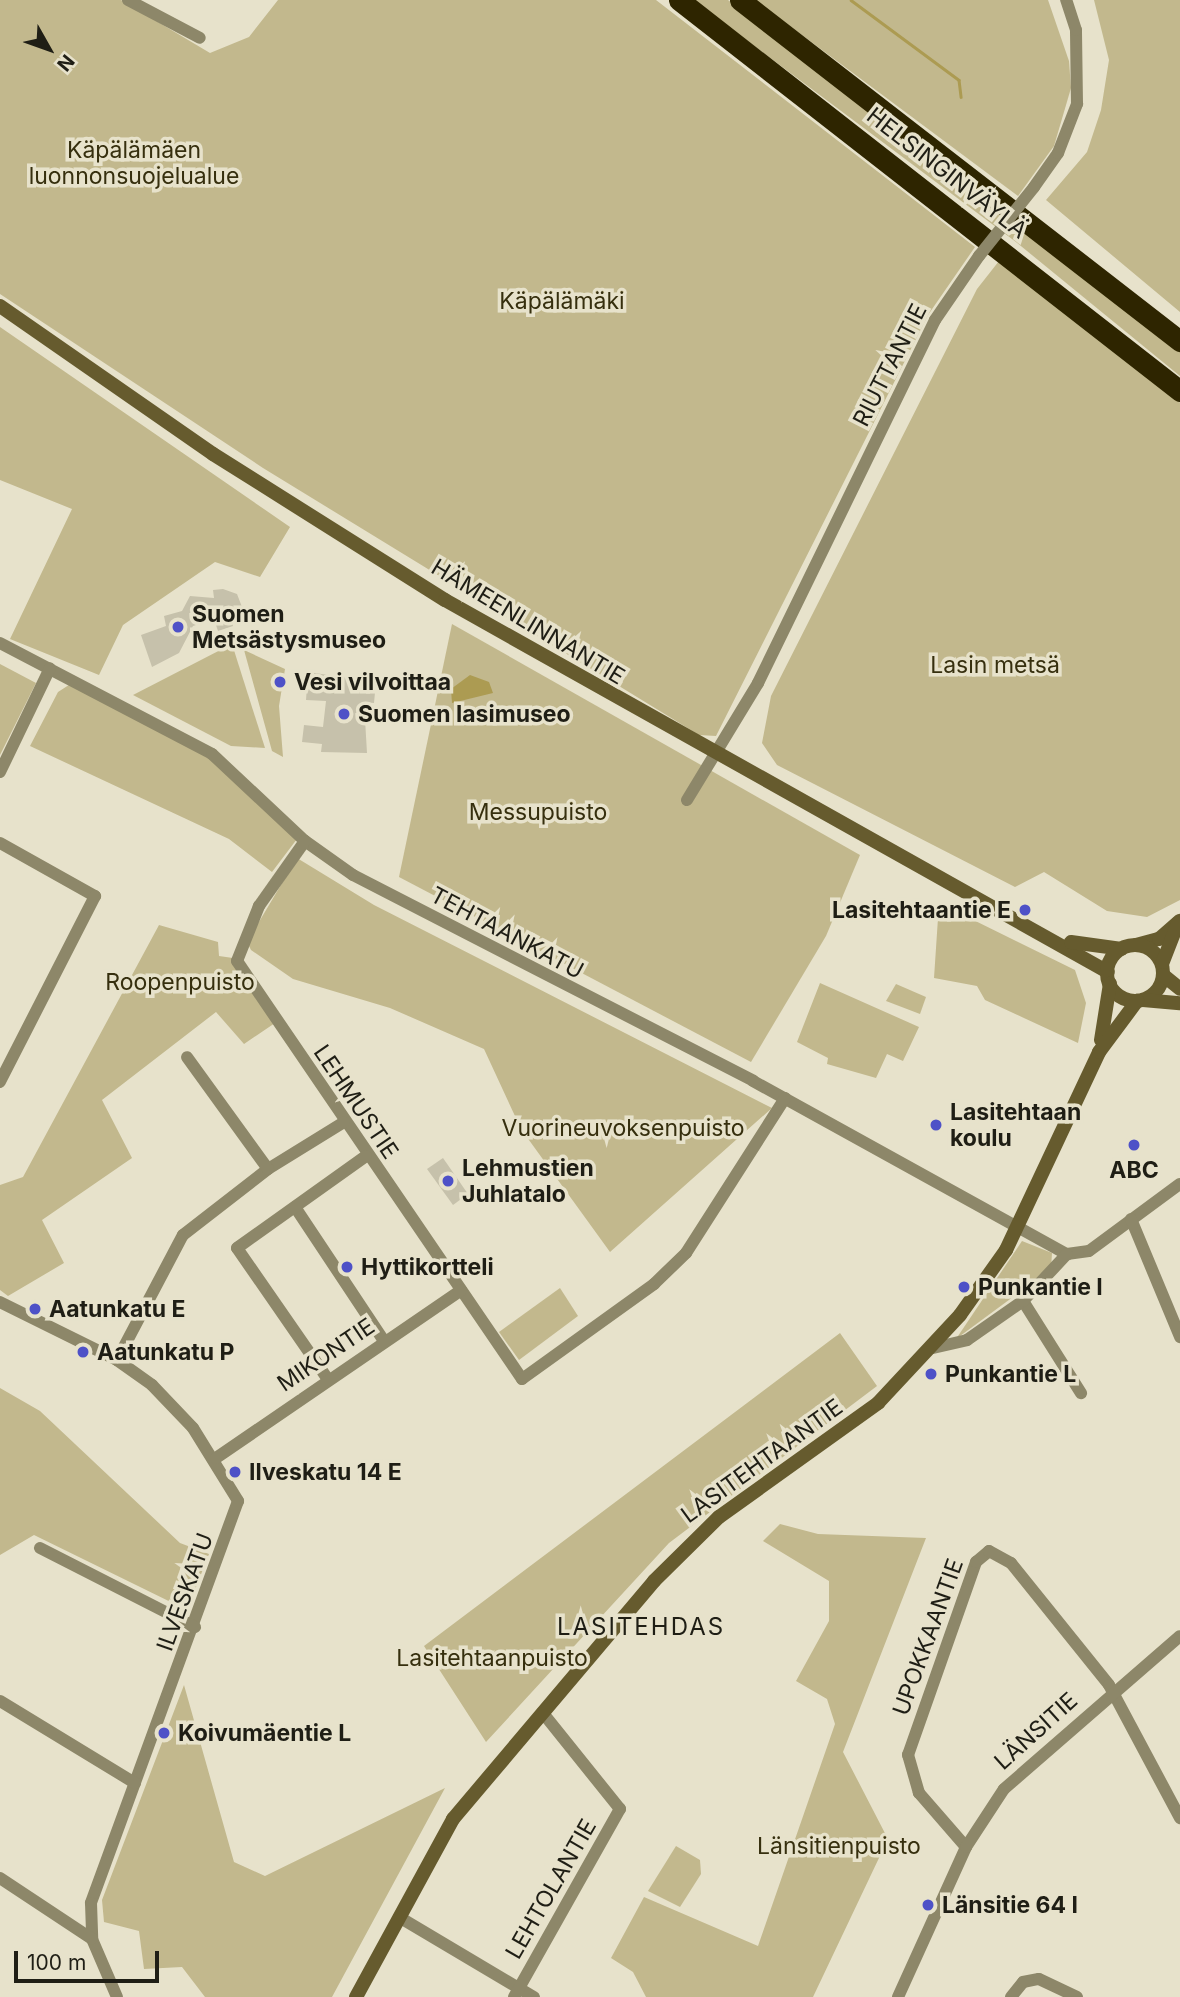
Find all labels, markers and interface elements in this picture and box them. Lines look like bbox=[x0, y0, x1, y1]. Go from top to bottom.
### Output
north arrow bbox=[14, 14, 84, 84]
text: N bbox=[52, 50, 79, 76]
street label: HELSINGINVÄYLÄ bbox=[861, 102, 1033, 244]
park label: Käpälämäen luonnonsuojelualue bbox=[29, 136, 239, 190]
park label: Käpälämäki bbox=[499, 287, 625, 315]
street label: RIUTTANTIE bbox=[847, 299, 933, 431]
street label: HÄMEENLINNANTIE bbox=[426, 553, 630, 691]
place label: Suomen Metsästysmuseo bbox=[192, 600, 386, 654]
marker: Suomen Metsästysmuseo bbox=[170, 619, 186, 635]
park label: Lasin metsä bbox=[930, 651, 1060, 679]
place label: Vesi vilvoittaa bbox=[294, 668, 451, 696]
marker: Vesi vilvoittaa bbox=[272, 674, 288, 690]
place label: Suomen lasimuseo bbox=[358, 700, 571, 728]
marker: Suomen lasimuseo bbox=[336, 706, 352, 722]
park label: Messupuisto bbox=[469, 798, 607, 826]
street label: TEHTAANKATU bbox=[426, 881, 588, 985]
place label: Lasitehtaantie E bbox=[832, 896, 1011, 924]
marker: Lasitehtaantie E bbox=[1017, 902, 1033, 918]
park label: Roopenpuisto bbox=[105, 968, 255, 996]
street label: LEHMUSTIE bbox=[308, 1040, 404, 1164]
place label: Lasitehtaan koulu bbox=[950, 1098, 1081, 1152]
park label: Vuorineuvoksenpuisto bbox=[502, 1114, 744, 1142]
marker: Lasitehtaan koulu bbox=[928, 1117, 944, 1133]
marker: ABC bbox=[1126, 1137, 1142, 1153]
place label: Lehmustien Juhlatalo bbox=[462, 1154, 594, 1208]
place label: ABC bbox=[1109, 1156, 1159, 1184]
marker: Lehmustien Juhlatalo bbox=[440, 1173, 456, 1189]
place label: Hyttikortteli bbox=[361, 1253, 494, 1281]
marker: Hyttikortteli bbox=[339, 1259, 355, 1275]
place label: Punkantie I bbox=[978, 1273, 1103, 1301]
marker: Punkantie I bbox=[956, 1279, 972, 1295]
place label: Aatunkatu E bbox=[49, 1295, 185, 1323]
marker: Aatunkatu E bbox=[27, 1301, 43, 1317]
street label: MIKONTIE bbox=[272, 1312, 380, 1398]
place label: Aatunkatu P bbox=[97, 1338, 234, 1366]
marker: Aatunkatu P bbox=[75, 1344, 91, 1360]
place label: Punkantie L bbox=[945, 1360, 1076, 1388]
marker: Punkantie L bbox=[923, 1366, 939, 1382]
street label: LASITEHTAANTIE bbox=[676, 1393, 848, 1529]
place label: Ilveskatu 14 E bbox=[249, 1458, 402, 1486]
marker: Ilveskatu 14 E bbox=[227, 1464, 243, 1480]
street label: ILVESKATU bbox=[151, 1529, 219, 1655]
street label: UPOKKAANTIE bbox=[887, 1555, 969, 1719]
district label: LASITEHDAS bbox=[558, 1613, 724, 1641]
park label: Lasitehtaanpuisto bbox=[396, 1644, 588, 1672]
street label: LÄNSITIE bbox=[989, 1687, 1083, 1775]
place label: Koivumäentie L bbox=[178, 1719, 351, 1747]
marker: Koivumäentie L bbox=[156, 1725, 172, 1741]
street label: LEHTOLANTIE bbox=[500, 1814, 602, 1964]
park label: Länsitienpuisto bbox=[757, 1832, 921, 1860]
place label: Länsitie 64 I bbox=[942, 1891, 1078, 1919]
marker: Länsitie 64 I bbox=[920, 1897, 936, 1913]
scale bar bbox=[18, 1938, 163, 1982]
text: 100 m bbox=[27, 1950, 86, 1975]

